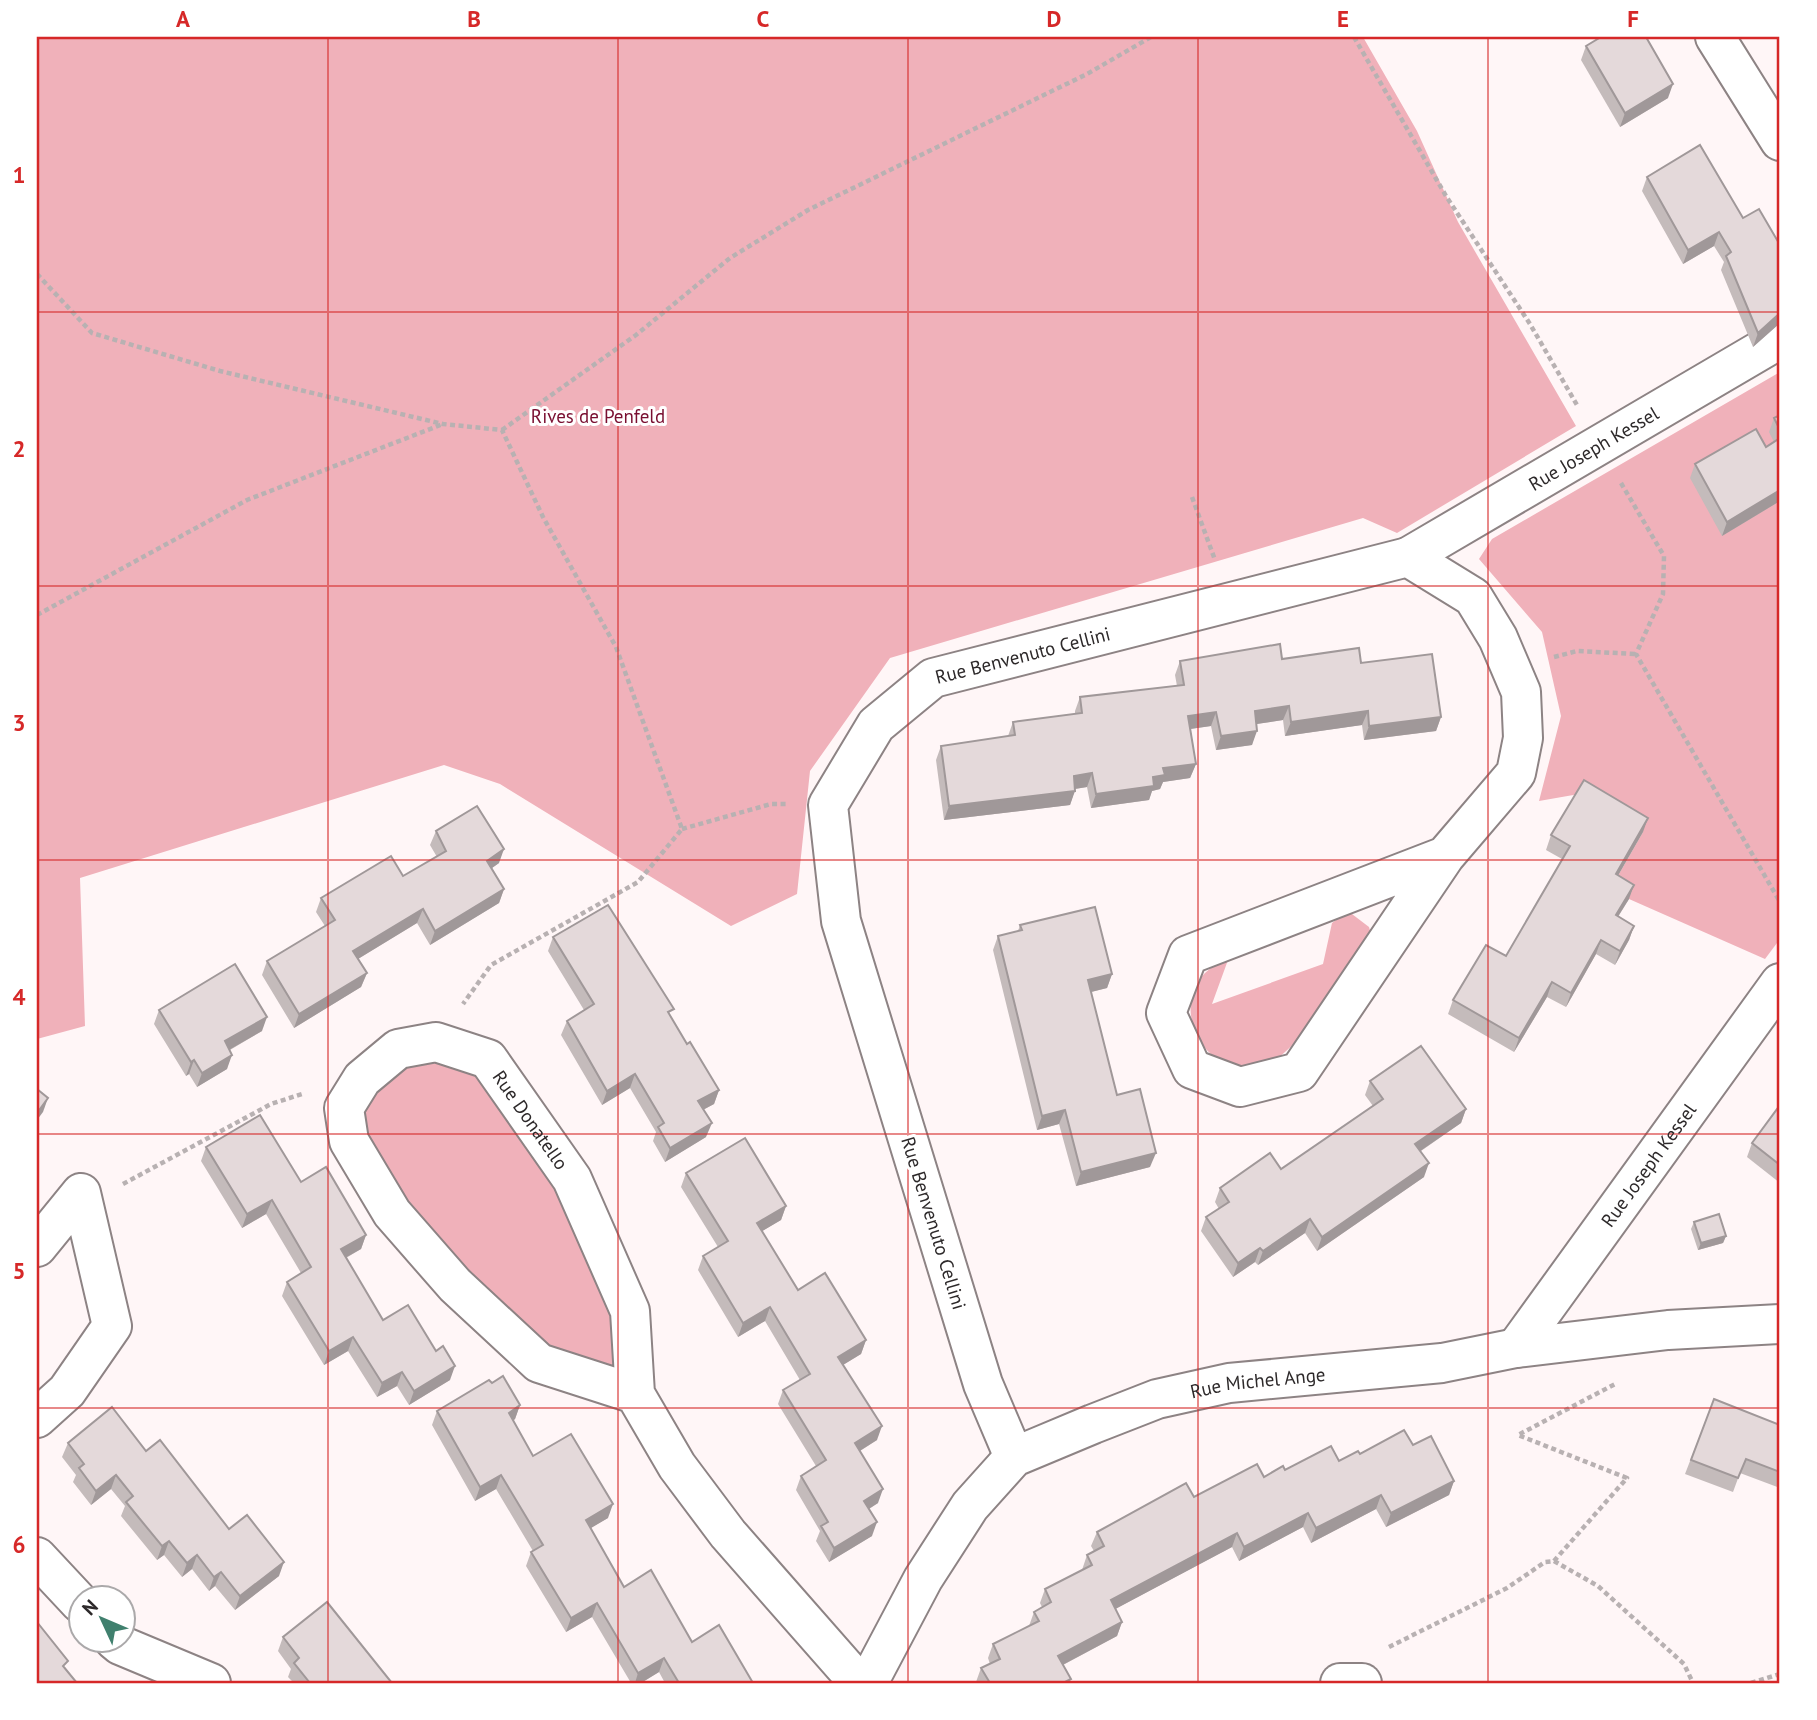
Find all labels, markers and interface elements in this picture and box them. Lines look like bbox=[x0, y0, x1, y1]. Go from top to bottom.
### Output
text: A bbox=[176, 4, 190, 33]
text: B bbox=[467, 4, 481, 33]
text: C bbox=[757, 4, 770, 33]
text: D bbox=[1047, 4, 1061, 33]
text: E bbox=[1337, 4, 1349, 33]
text: F bbox=[1627, 4, 1639, 33]
text: 1 bbox=[12, 160, 26, 189]
street label: Rue Joseph Kessel bbox=[1524, 401, 1663, 496]
park label: Rives de Penfeld bbox=[531, 404, 665, 428]
text: 2 bbox=[12, 434, 26, 463]
street label: Rue Benvenuto Cellini bbox=[933, 621, 1113, 689]
text: 3 bbox=[12, 708, 26, 737]
text: 4 bbox=[12, 982, 26, 1011]
street label: Rue Donatello bbox=[488, 1066, 574, 1174]
street label: Rue Joseph Kessel bbox=[1596, 1098, 1701, 1231]
street label: Rue Benvenuto Cellini bbox=[896, 1134, 972, 1312]
text: 5 bbox=[12, 1256, 26, 1285]
street label: Rue Michel Ange bbox=[1188, 1362, 1326, 1403]
text: 6 bbox=[12, 1530, 26, 1559]
north arrow bbox=[66, 1584, 136, 1654]
text: N bbox=[77, 1594, 103, 1620]

